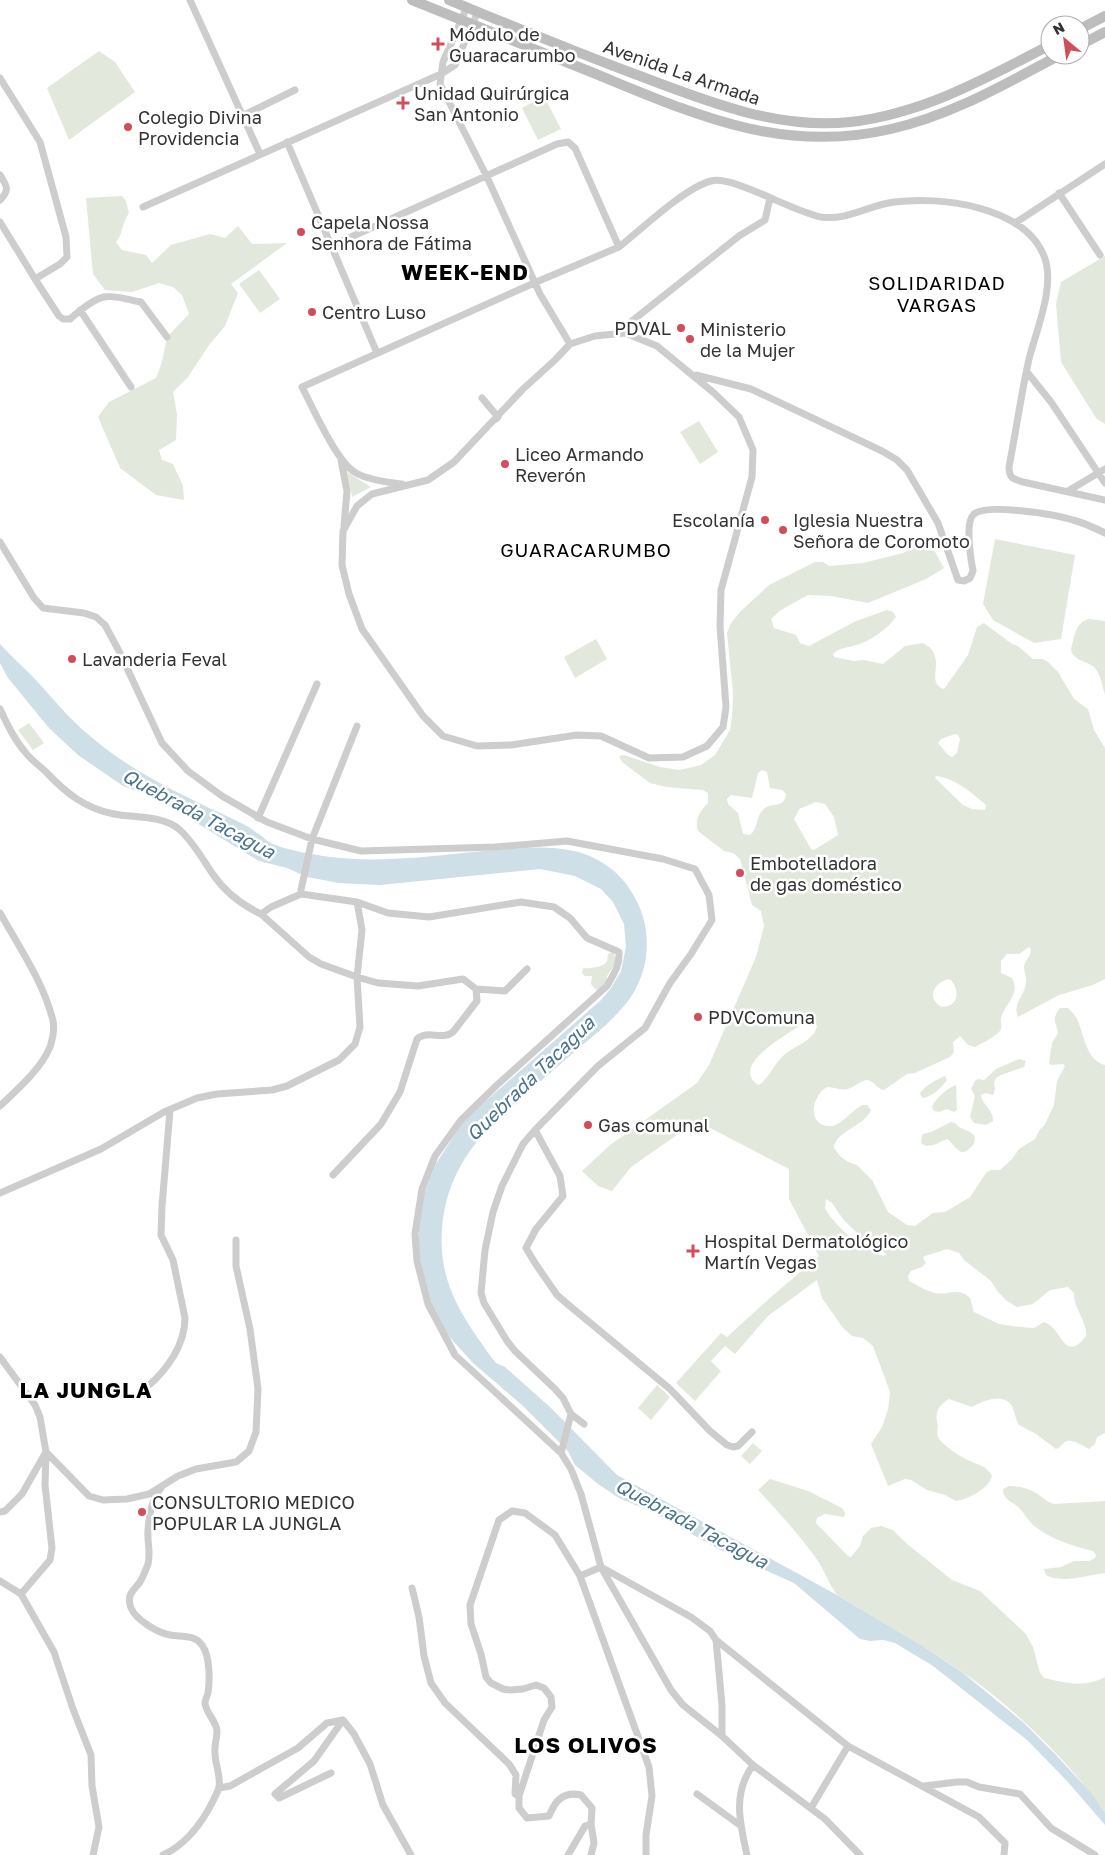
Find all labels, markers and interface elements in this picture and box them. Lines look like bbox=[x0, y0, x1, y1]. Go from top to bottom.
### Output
north arrow bbox=[1040, 15, 1090, 65]
text: N bbox=[1050, 18, 1067, 38]
place label: Módulo de Guaracarumbo bbox=[449, 23, 575, 66]
street label: Avenida La Armada bbox=[601, 35, 763, 109]
marker: Módulo de Guaracarumbo bbox=[431, 37, 445, 51]
place label: Unidad Quirúrgica San Antonio bbox=[414, 82, 570, 125]
marker: Unidad Quirúrgica San Antonio bbox=[396, 96, 410, 110]
place label: Colegio Divina Providencia bbox=[138, 106, 262, 149]
marker: Colegio Divina Providencia bbox=[122, 121, 134, 133]
place label: Capela Nossa Senhora de Fátima bbox=[311, 211, 472, 254]
marker: Capela Nossa Senhora de Fátima bbox=[295, 226, 307, 238]
district label: WEEK-END bbox=[401, 258, 529, 285]
district label: SOLIDARIDAD VARGAS bbox=[868, 271, 1006, 316]
place label: Centro Luso bbox=[322, 301, 426, 323]
marker: Centro Luso bbox=[306, 306, 318, 318]
place label: PDVAL bbox=[614, 317, 671, 339]
place label: Ministerio de la Mujer bbox=[700, 318, 795, 361]
marker: PDVAL bbox=[675, 322, 687, 334]
marker: Ministerio de la Mujer bbox=[684, 333, 696, 345]
place label: Liceo Armando Reverón bbox=[515, 443, 644, 486]
marker: Liceo Armando Reverón bbox=[499, 458, 511, 470]
place label: Escolanía bbox=[672, 509, 755, 531]
place label: Iglesia Nuestra Señora de Coromoto bbox=[793, 509, 970, 552]
marker: Escolanía bbox=[759, 514, 771, 526]
marker: Iglesia Nuestra Señora de Coromoto bbox=[777, 524, 789, 536]
district label: GUARACARUMBO bbox=[500, 538, 672, 561]
place label: Lavanderia Feval bbox=[82, 648, 227, 670]
marker: Lavanderia Feval bbox=[66, 653, 78, 665]
water label: Quebrada Tacagua bbox=[119, 763, 280, 863]
place label: Embotelladora de gas doméstico bbox=[750, 852, 902, 895]
marker: Embotelladora de gas doméstico bbox=[734, 867, 746, 879]
place label: PDVComuna bbox=[708, 1006, 815, 1028]
water label: Quebrada Tacagua bbox=[461, 1010, 600, 1145]
marker: PDVComuna bbox=[692, 1011, 704, 1023]
place label: Gas comunal bbox=[598, 1114, 710, 1136]
marker: Gas comunal bbox=[582, 1119, 594, 1131]
place label: Hospital Dermatológico Martín Vegas bbox=[704, 1230, 908, 1273]
marker: Hospital Dermatológico Martín Vegas bbox=[686, 1244, 700, 1258]
district label: LA JUNGLA bbox=[19, 1376, 153, 1403]
water label: Quebrada Tacagua bbox=[612, 1473, 773, 1573]
place label: CONSULTORIO MEDICO POPULAR LA JUNGLA bbox=[152, 1491, 355, 1534]
marker: CONSULTORIO MEDICO POPULAR LA JUNGLA bbox=[136, 1506, 148, 1518]
district label: LOS OLIVOS bbox=[514, 1731, 658, 1758]

